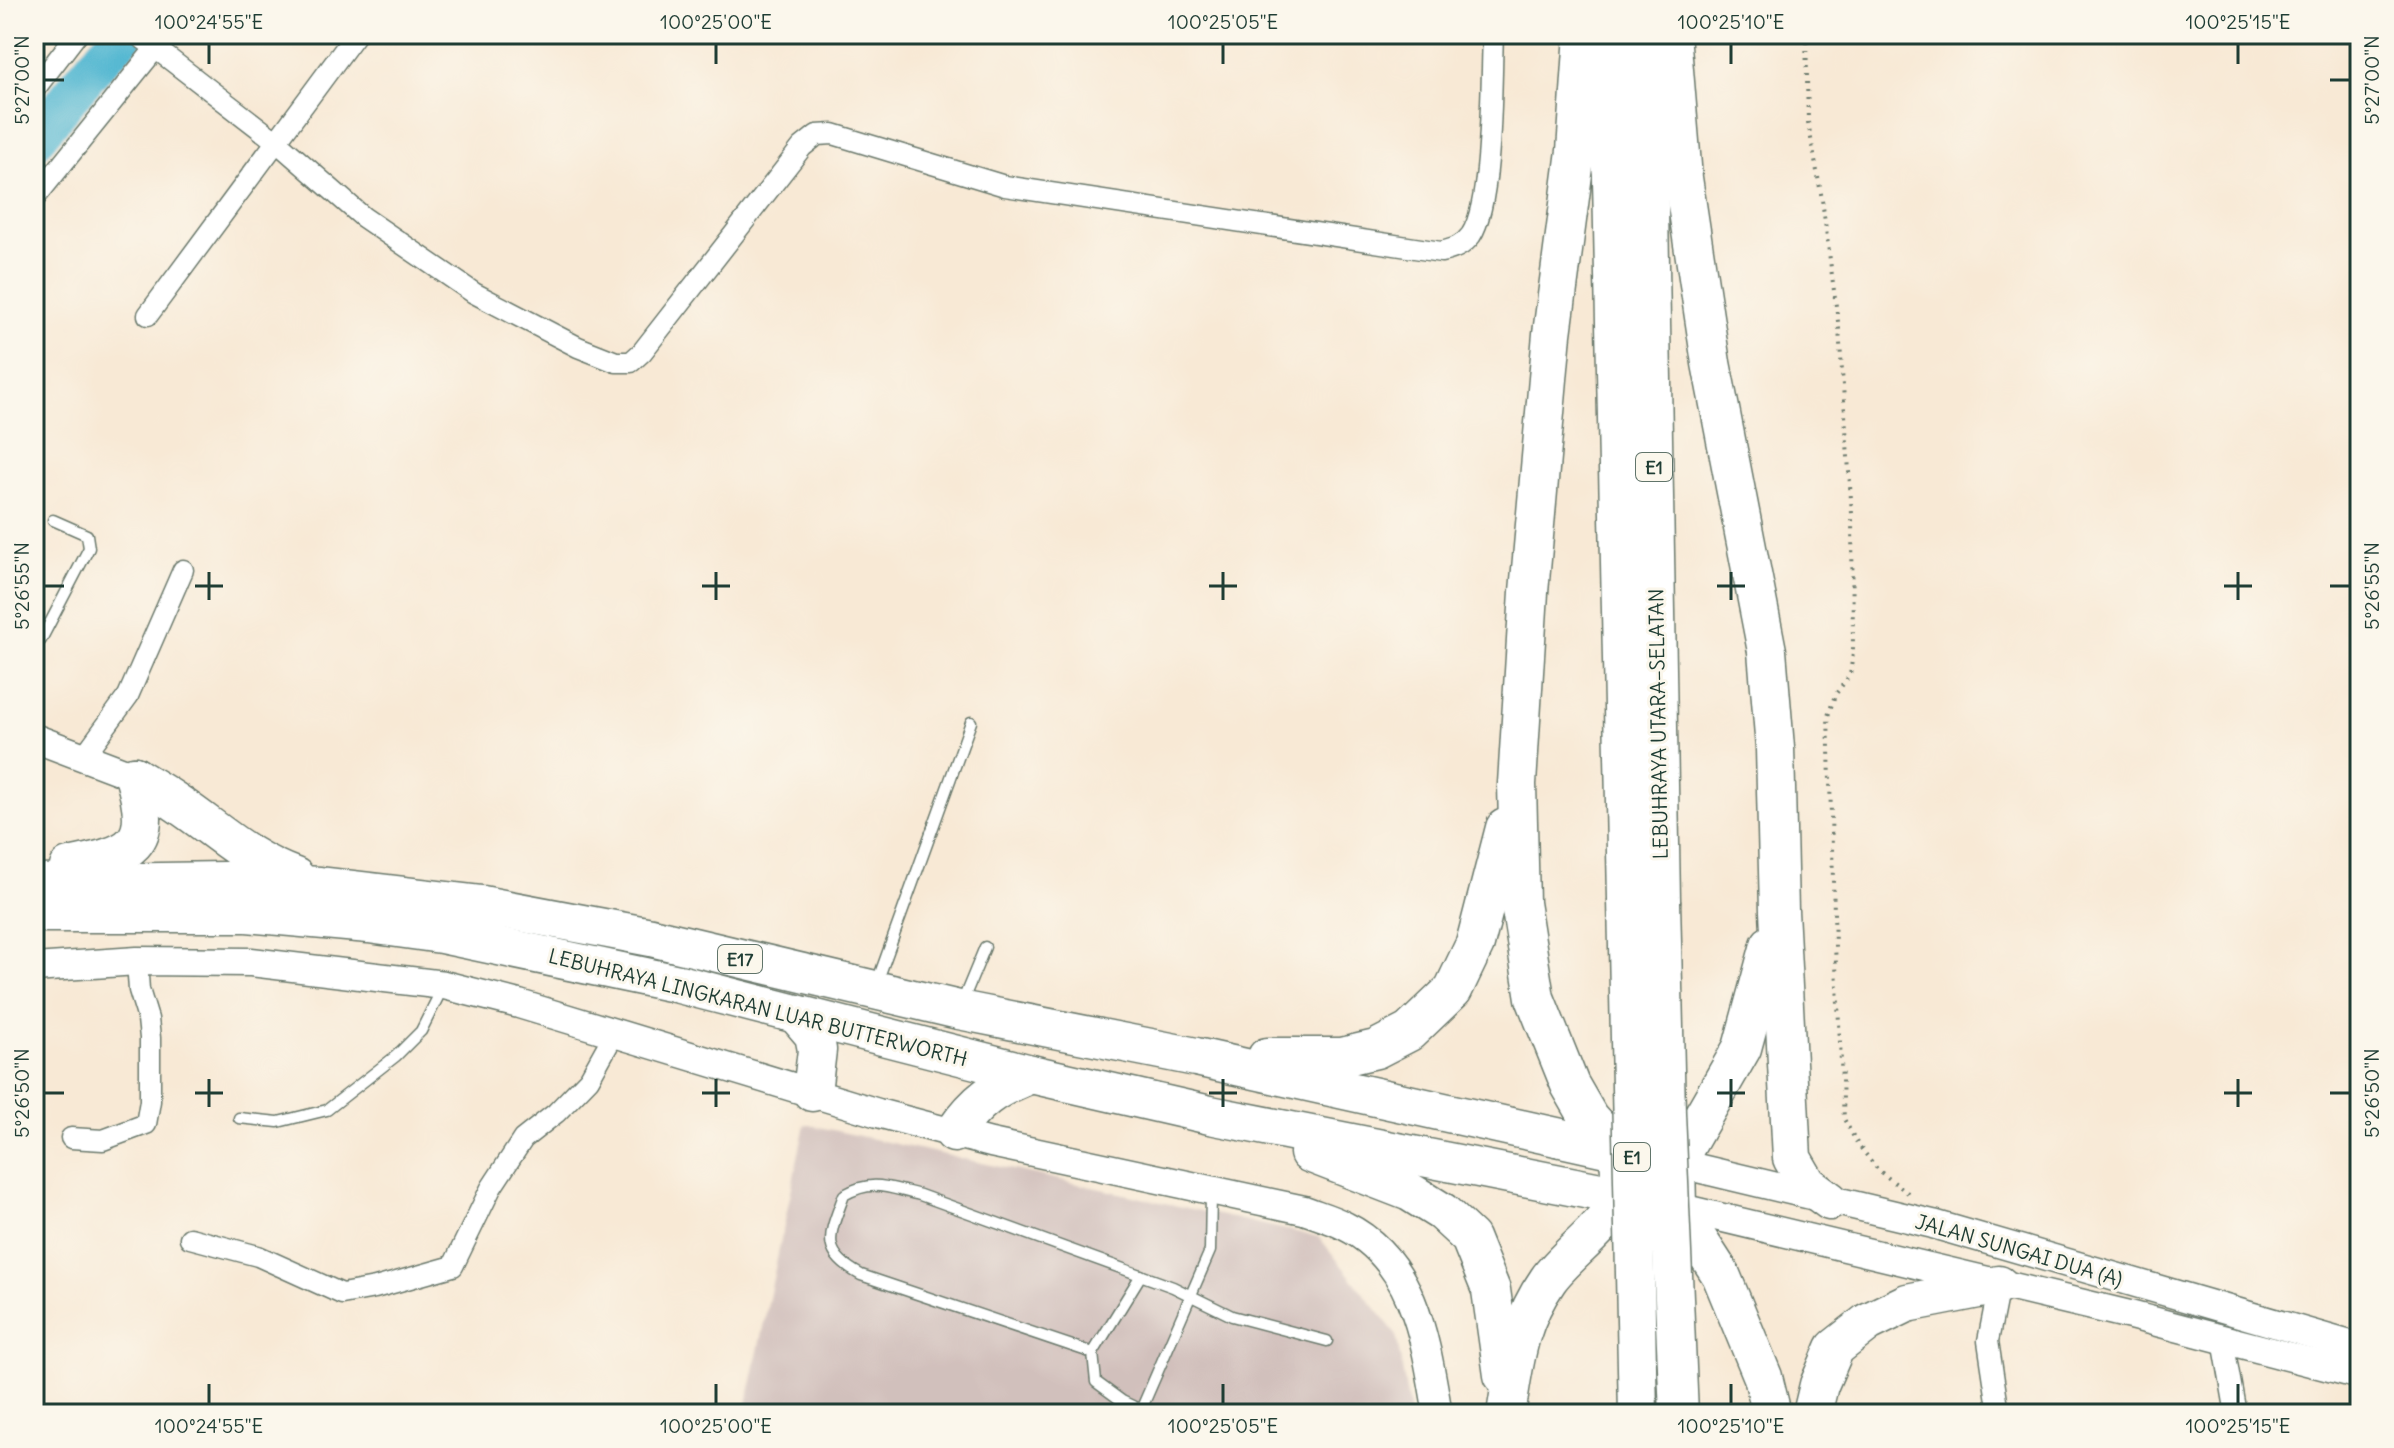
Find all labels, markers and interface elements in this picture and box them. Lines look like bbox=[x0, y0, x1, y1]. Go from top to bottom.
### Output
text: 100°24'55"E bbox=[155, 9, 263, 34]
text: 100°25'00"E bbox=[660, 9, 772, 34]
text: 100°25'05"E bbox=[1168, 9, 1278, 34]
text: 100°25'10"E bbox=[1678, 9, 1784, 34]
text: 100°25'15"E bbox=[2185, 9, 2291, 34]
text: 5°27'00"N bbox=[9, 35, 34, 125]
text: 5°27'00"N bbox=[2359, 35, 2384, 125]
road number: E1 bbox=[1636, 453, 1672, 481]
text: 5°26'55"N bbox=[9, 542, 34, 630]
text: 5°26'55"N bbox=[2359, 542, 2384, 630]
street label: LEBUHRAYA UTARA–SELATAN bbox=[1643, 588, 1673, 860]
street label: LEBUHRAYA LINGKARAN LUAR BUTTERWORTH bbox=[546, 943, 970, 1071]
road number: E17 bbox=[718, 945, 762, 973]
text: 5°26'50"N bbox=[9, 1048, 34, 1138]
text: 5°26'50"N bbox=[2359, 1048, 2384, 1138]
road number: E1 bbox=[1614, 1143, 1650, 1171]
street label: JALAN SUNGAI DUA (A) bbox=[1913, 1208, 2125, 1292]
text: 100°24'55"E bbox=[155, 1413, 263, 1438]
text: 100°25'00"E bbox=[660, 1413, 772, 1438]
text: 100°25'05"E bbox=[1168, 1413, 1278, 1438]
text: 100°25'10"E bbox=[1678, 1413, 1784, 1438]
text: 100°25'15"E bbox=[2185, 1413, 2291, 1438]

